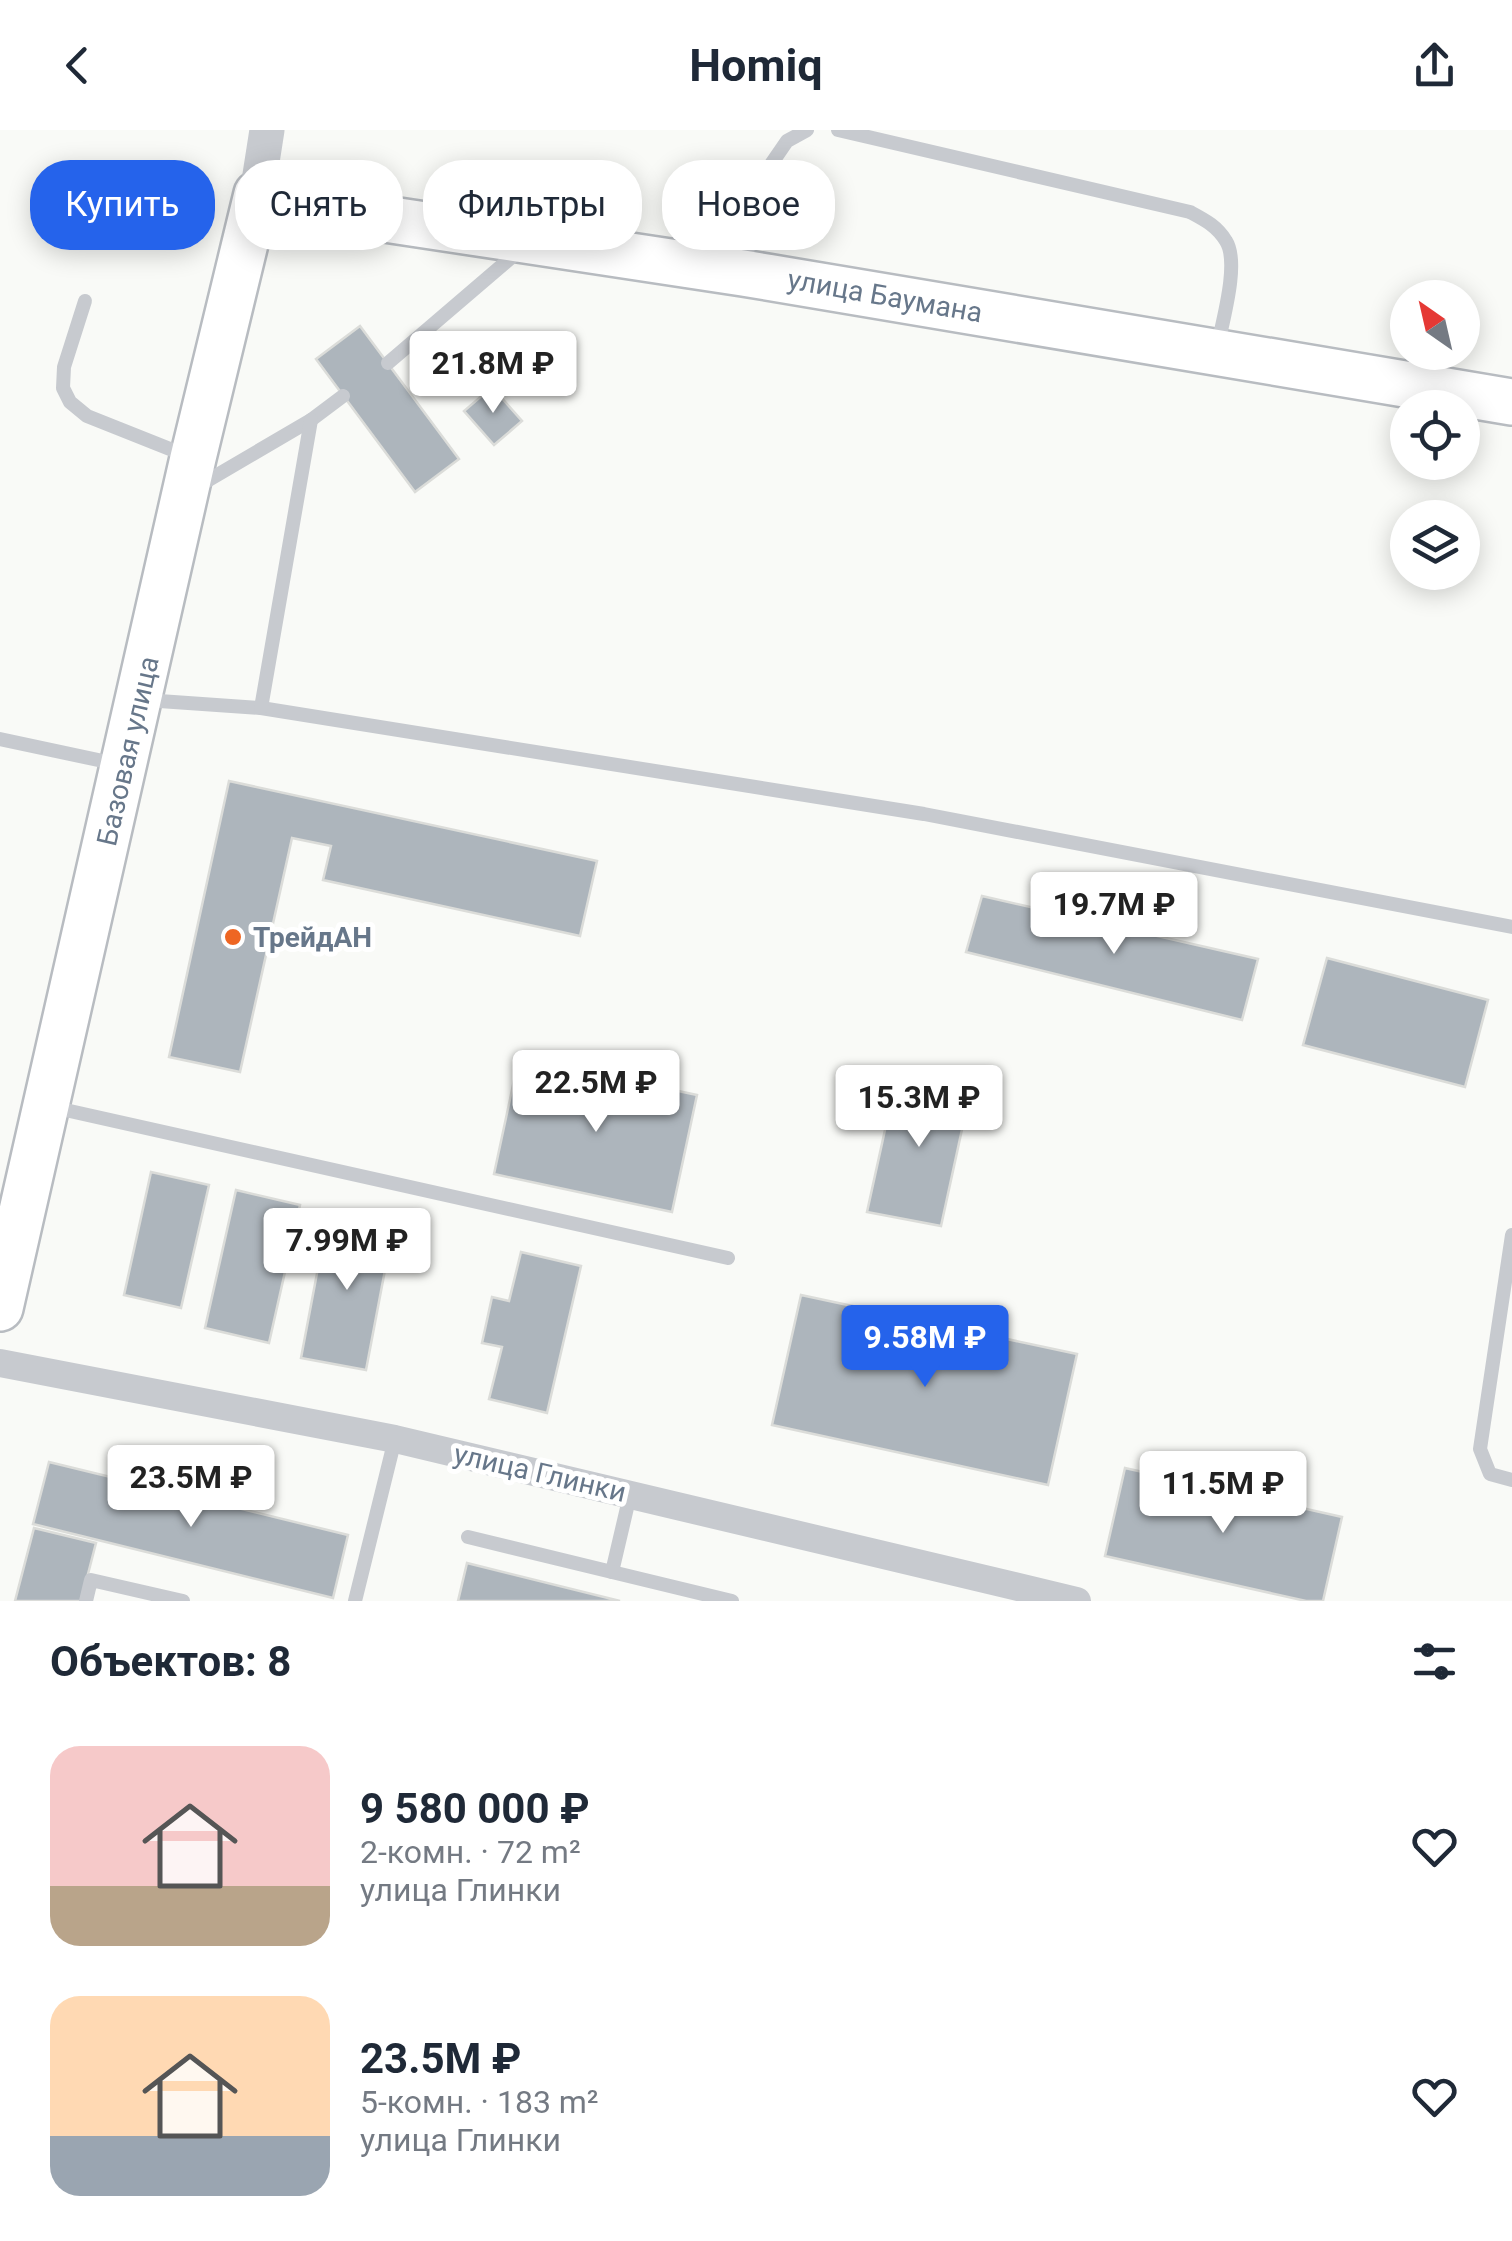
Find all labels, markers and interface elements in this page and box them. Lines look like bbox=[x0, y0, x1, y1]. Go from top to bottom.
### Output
icon: back bbox=[50, 38, 105, 93]
icon: share bbox=[1407, 38, 1462, 93]
text: Homiq bbox=[689, 39, 823, 92]
chip: Купить bbox=[30, 160, 215, 250]
chip: Снять bbox=[235, 160, 403, 250]
chip: Фильтры bbox=[423, 160, 642, 250]
chip: Новое bbox=[662, 160, 835, 250]
street label: улица Баумана bbox=[785, 263, 985, 329]
north arrow bbox=[1390, 280, 1480, 370]
map controls bbox=[1390, 280, 1480, 590]
pin: 21.8M ₽ bbox=[401, 331, 585, 416]
text: 21.8M ₽ bbox=[432, 344, 554, 382]
button: locate bbox=[1390, 390, 1480, 480]
button: layers bbox=[1390, 500, 1480, 590]
street label: Базовая улица bbox=[90, 653, 166, 849]
pin: 19.7M ₽ bbox=[1022, 872, 1206, 957]
text: 19.7M ₽ bbox=[1053, 885, 1175, 923]
place label: ТрейдАН bbox=[253, 921, 372, 954]
marker: ТрейдАН bbox=[222, 926, 244, 948]
pin: 22.5M ₽ bbox=[504, 1050, 688, 1135]
text: 22.5M ₽ bbox=[535, 1063, 657, 1101]
pin: 15.3M ₽ bbox=[827, 1065, 1011, 1150]
text: 15.3M ₽ bbox=[858, 1078, 980, 1116]
pin: 7.99M ₽ bbox=[255, 1208, 439, 1293]
text: 7.99M ₽ bbox=[286, 1221, 408, 1259]
pin: 9.58M ₽ bbox=[833, 1305, 1017, 1390]
text: 9.58M ₽ bbox=[864, 1318, 986, 1356]
street label: улица Глинки bbox=[451, 1437, 629, 1509]
pin: 23.5M ₽ bbox=[99, 1445, 283, 1530]
pin: 11.5M ₽ bbox=[1131, 1451, 1315, 1536]
text: 23.5M ₽ bbox=[130, 1458, 252, 1496]
text: 11.5M ₽ bbox=[1162, 1464, 1284, 1502]
icon: filters bbox=[1407, 1634, 1462, 1689]
text: Объектов: 8 bbox=[50, 1637, 291, 1686]
text: 9 580 000 ₽ bbox=[360, 1784, 590, 1833]
icon: home bbox=[130, 1786, 250, 1906]
icon: heart bbox=[1407, 1819, 1462, 1874]
text: 2-комн. · 72 m² bbox=[360, 1833, 581, 1871]
text: улица Глинки bbox=[360, 1871, 561, 1909]
text: 23.5M ₽ bbox=[360, 2034, 521, 2083]
icon: home bbox=[130, 2036, 250, 2156]
icon: heart bbox=[1407, 2069, 1462, 2124]
text: 5-комн. · 183 m² bbox=[360, 2083, 599, 2121]
text: улица Глинки bbox=[360, 2121, 561, 2159]

